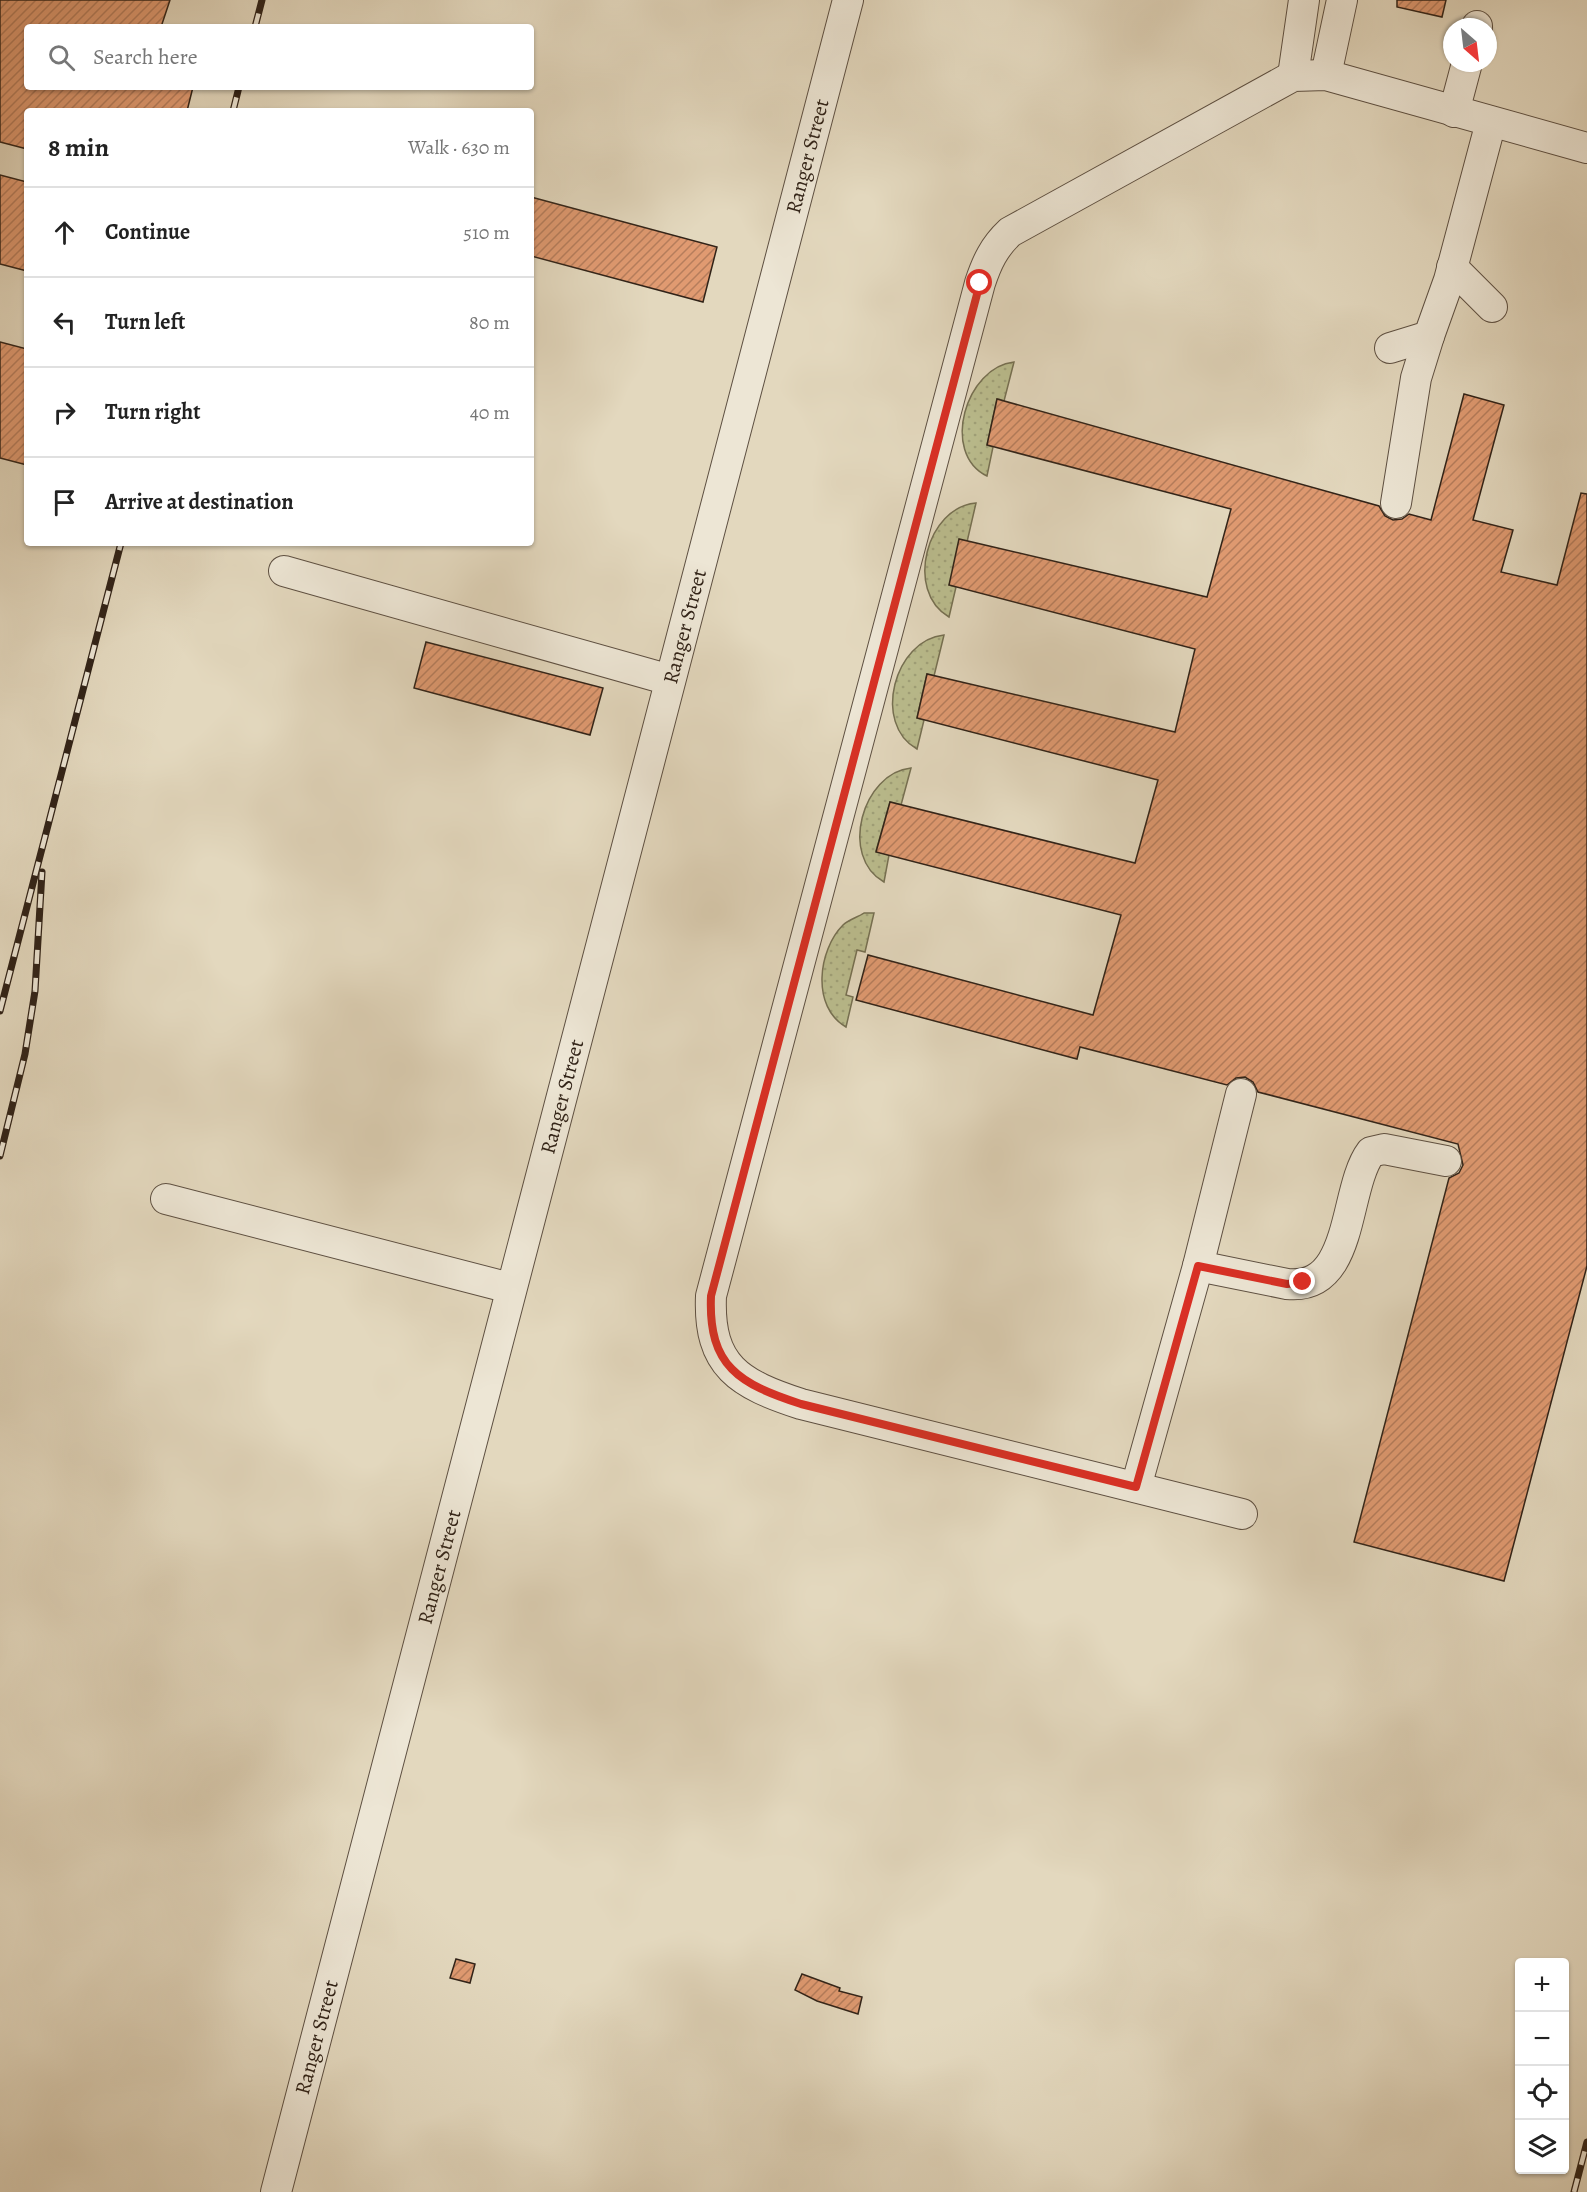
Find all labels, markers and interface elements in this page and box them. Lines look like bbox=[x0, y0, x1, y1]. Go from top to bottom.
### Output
north arrow bbox=[1443, 18, 1497, 72]
search box bbox=[24, 24, 534, 90]
icon: search bbox=[45, 41, 78, 74]
text: Search here bbox=[93, 42, 198, 72]
street label: Ranger Street bbox=[779, 96, 836, 217]
text: 8 min bbox=[48, 130, 109, 165]
text: Walk · 630 m bbox=[408, 134, 510, 161]
icon: ahead bbox=[48, 216, 81, 249]
text: Continue bbox=[105, 217, 190, 247]
text: 510 m bbox=[463, 219, 510, 246]
route start bbox=[966, 269, 992, 295]
icon: left bbox=[48, 306, 81, 339]
text: Turn left bbox=[105, 307, 185, 337]
text: 80 m bbox=[469, 309, 510, 336]
icon: right bbox=[48, 396, 81, 429]
text: Turn right bbox=[105, 397, 201, 427]
text: 40 m bbox=[470, 399, 510, 426]
icon: arrive bbox=[48, 486, 81, 519]
text: Arrive at destination bbox=[105, 487, 294, 517]
street label: Ranger Street bbox=[656, 566, 713, 687]
street label: Ranger Street bbox=[533, 1036, 590, 1157]
route end bbox=[1289, 1268, 1315, 1294]
street label: Ranger Street bbox=[411, 1506, 468, 1627]
map controls bbox=[1515, 1958, 1569, 2174]
button: + bbox=[1515, 1958, 1569, 2012]
street label: Ranger Street bbox=[288, 1977, 345, 2098]
button: − bbox=[1515, 2012, 1569, 2066]
button: locate bbox=[1515, 2066, 1569, 2120]
button: layers bbox=[1515, 2120, 1569, 2174]

